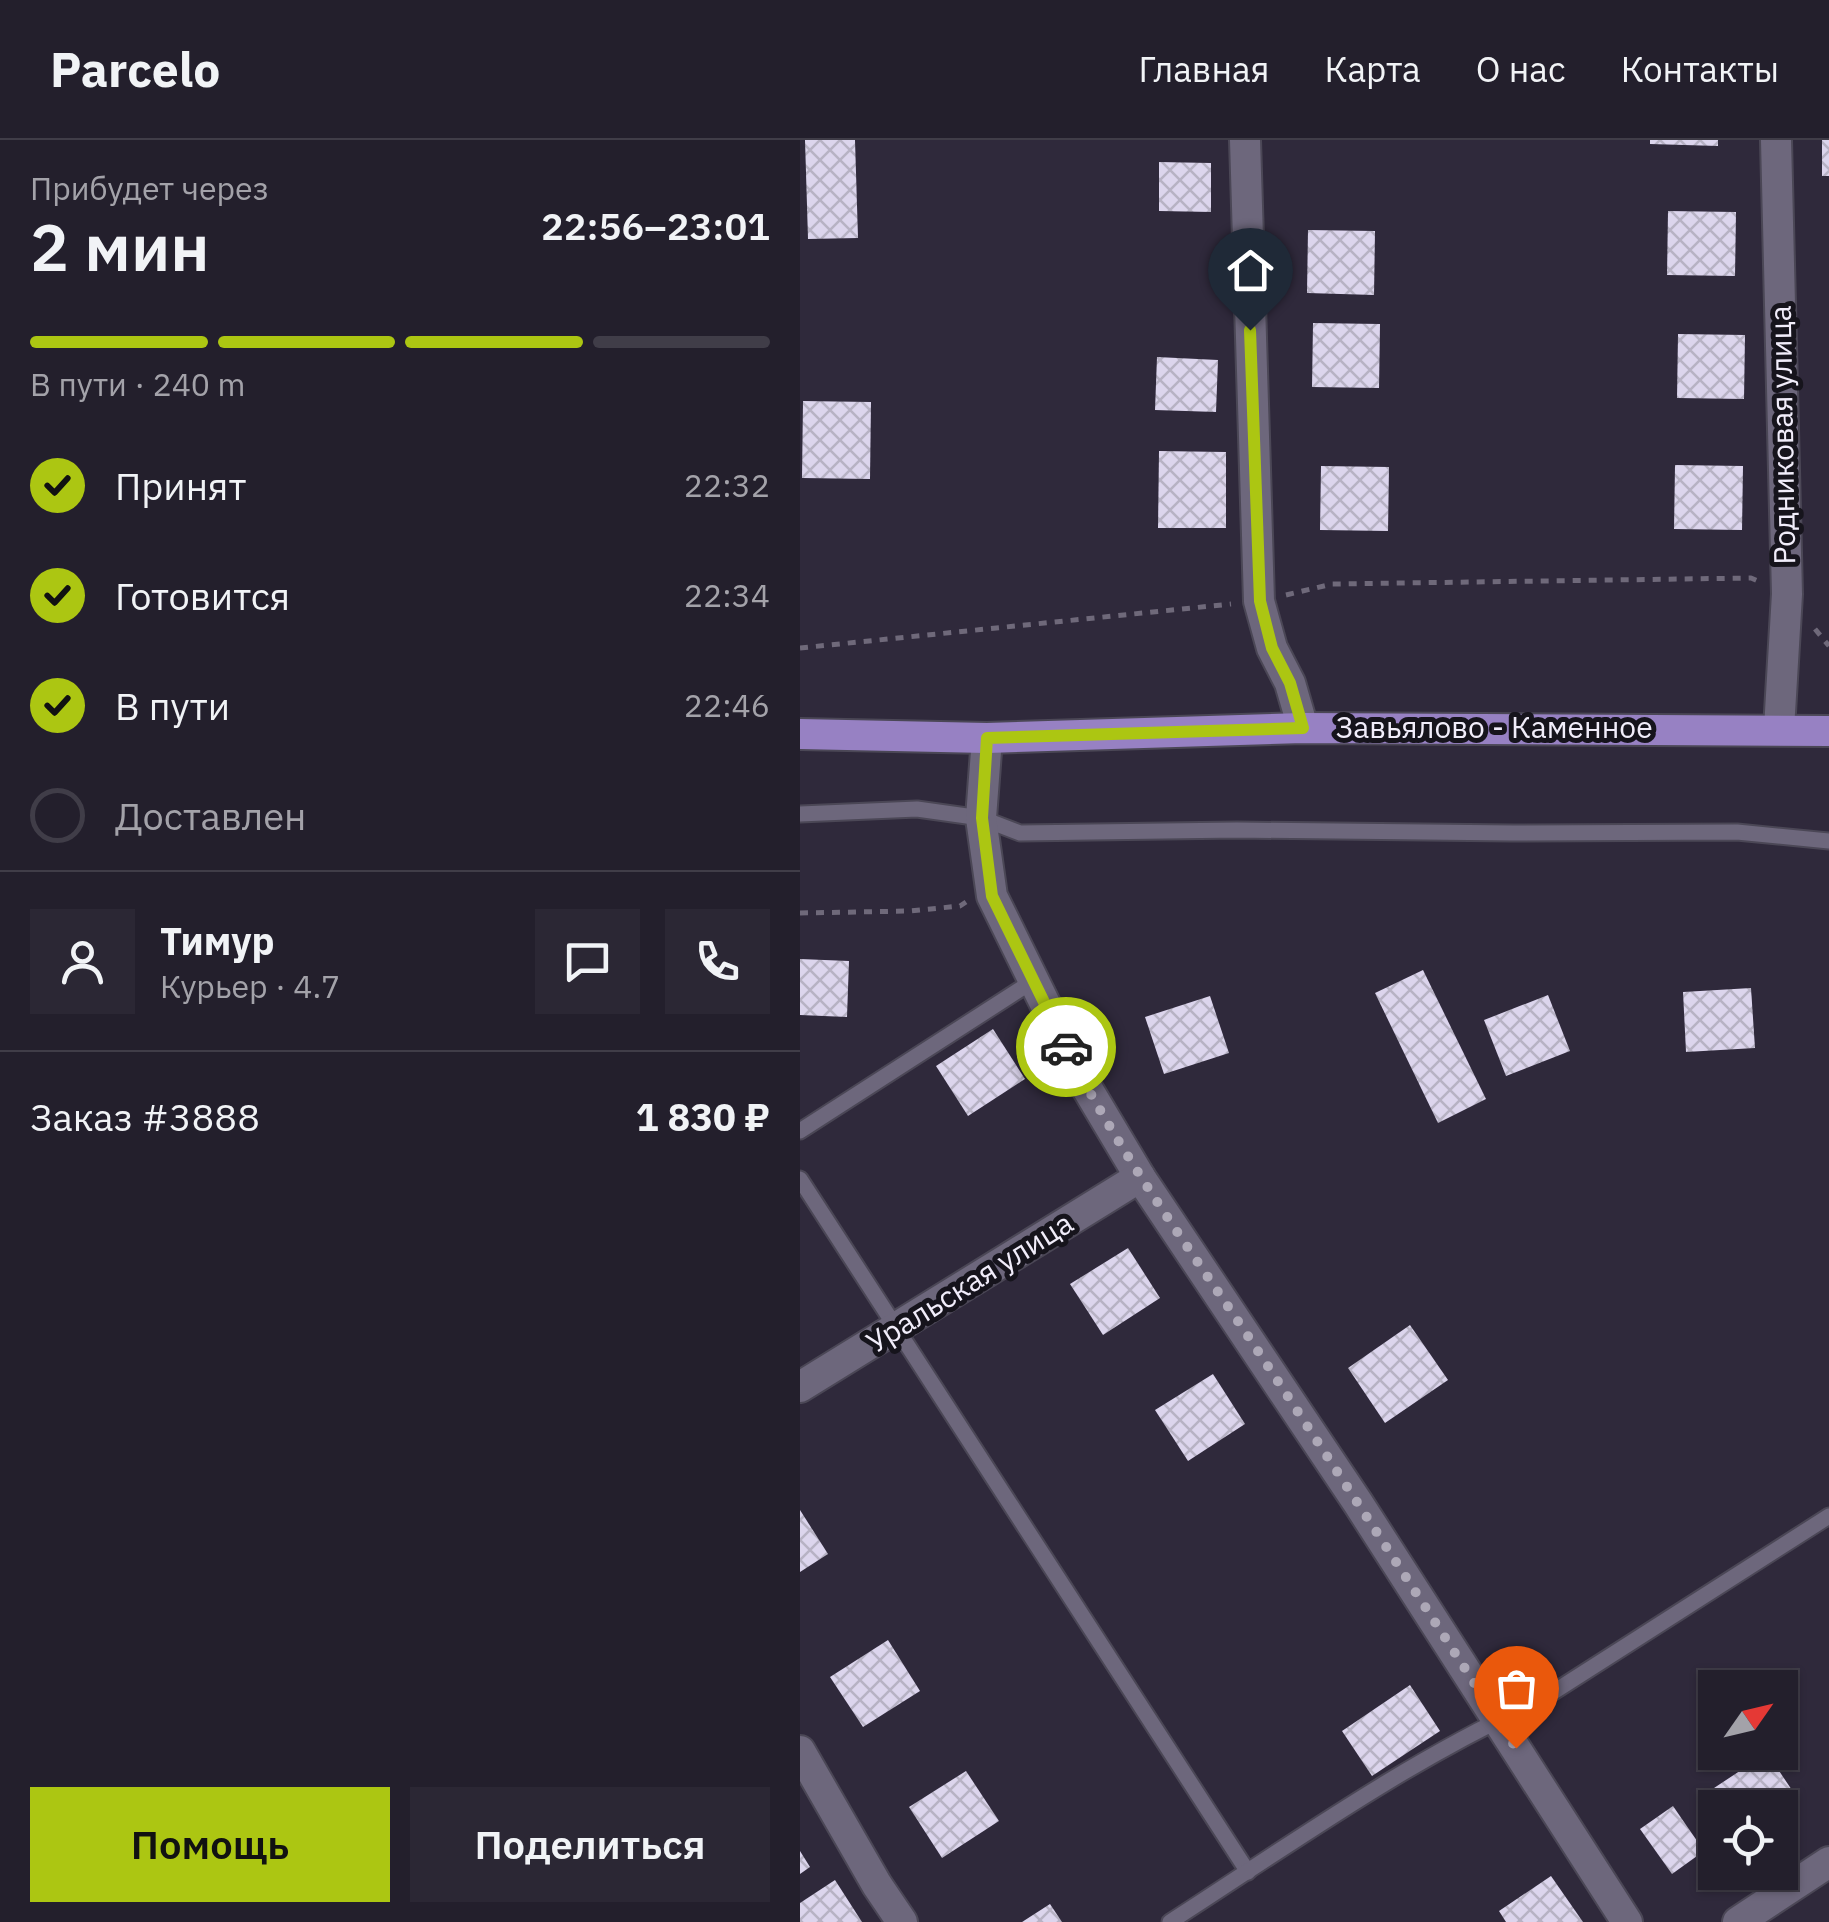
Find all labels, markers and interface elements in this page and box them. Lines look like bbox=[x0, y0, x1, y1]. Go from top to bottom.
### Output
text: Parcelo bbox=[50, 38, 220, 100]
text: Главная bbox=[1139, 46, 1269, 92]
text: Карта bbox=[1324, 46, 1421, 92]
text: О нас bbox=[1476, 46, 1566, 92]
text: Контакты bbox=[1621, 46, 1779, 92]
text: Прибудет через bbox=[30, 167, 269, 209]
text: 22:56–23:01 bbox=[541, 201, 770, 250]
text: 2 мин bbox=[30, 204, 210, 289]
pin bbox=[1208, 228, 1293, 331]
icon: home bbox=[1223, 243, 1278, 298]
street label: Родниковая улица bbox=[1760, 305, 1803, 565]
text: В пути · 240 m bbox=[30, 363, 246, 405]
icon: check bbox=[30, 458, 85, 513]
text: Принят bbox=[115, 461, 246, 510]
text: 22:32 bbox=[684, 464, 770, 506]
icon: check bbox=[30, 568, 85, 623]
text: Готовится bbox=[115, 571, 290, 620]
text: 22:34 bbox=[684, 574, 770, 616]
icon: check bbox=[30, 678, 85, 733]
text: В пути bbox=[115, 681, 230, 730]
text: 22:46 bbox=[684, 684, 770, 726]
street label: Завьялово - Каменное bbox=[1335, 707, 1653, 746]
text: Доставлен bbox=[115, 791, 306, 840]
button: person bbox=[30, 909, 135, 1014]
button: chat bbox=[535, 909, 640, 1014]
button: phone bbox=[665, 909, 770, 1014]
text: Тимур bbox=[160, 916, 275, 965]
text: Курьер · 4.7 bbox=[160, 965, 340, 1007]
courier bbox=[1016, 997, 1116, 1097]
icon: car bbox=[1039, 1020, 1094, 1075]
text: Заказ #3888 bbox=[30, 1092, 260, 1141]
text: 1 830 ₽ bbox=[636, 1092, 770, 1141]
street label: Уральская улица bbox=[859, 1203, 1080, 1361]
pin bbox=[1474, 1646, 1559, 1749]
icon: bag bbox=[1489, 1661, 1544, 1716]
north arrow bbox=[1698, 1670, 1798, 1770]
map controls bbox=[1698, 1670, 1798, 1890]
button: Помощь bbox=[30, 1787, 390, 1902]
button: Поделиться bbox=[410, 1787, 770, 1902]
button: locate bbox=[1698, 1790, 1798, 1890]

